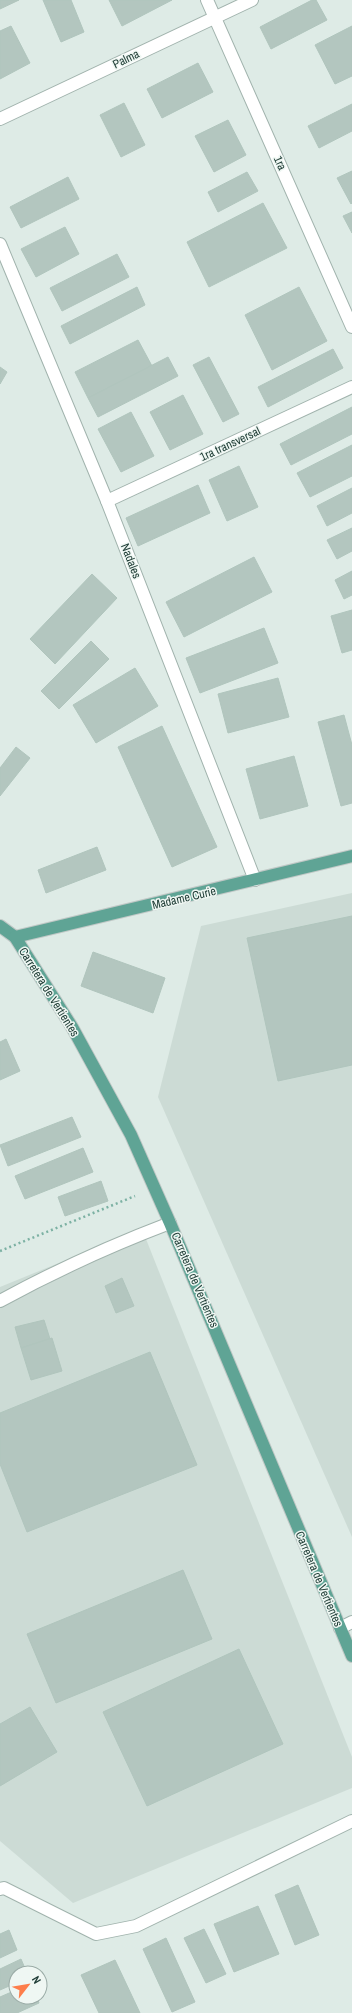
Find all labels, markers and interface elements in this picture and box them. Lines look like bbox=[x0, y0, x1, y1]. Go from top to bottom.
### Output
street label: Palma bbox=[110, 45, 143, 72]
street label: 1ra bbox=[270, 153, 290, 173]
street label: 1ra transversal bbox=[197, 423, 263, 465]
street label: Nadales bbox=[117, 541, 145, 581]
street label: Madame Curie bbox=[150, 883, 218, 913]
street label: Carretera de Vertientes bbox=[15, 944, 83, 1040]
street label: Carretera de Vertientes bbox=[168, 1230, 222, 1330]
street label: Carretera de Vertientes bbox=[292, 1529, 346, 1629]
north arrow bbox=[8, 1965, 48, 2005]
text: N bbox=[29, 1973, 44, 1986]

